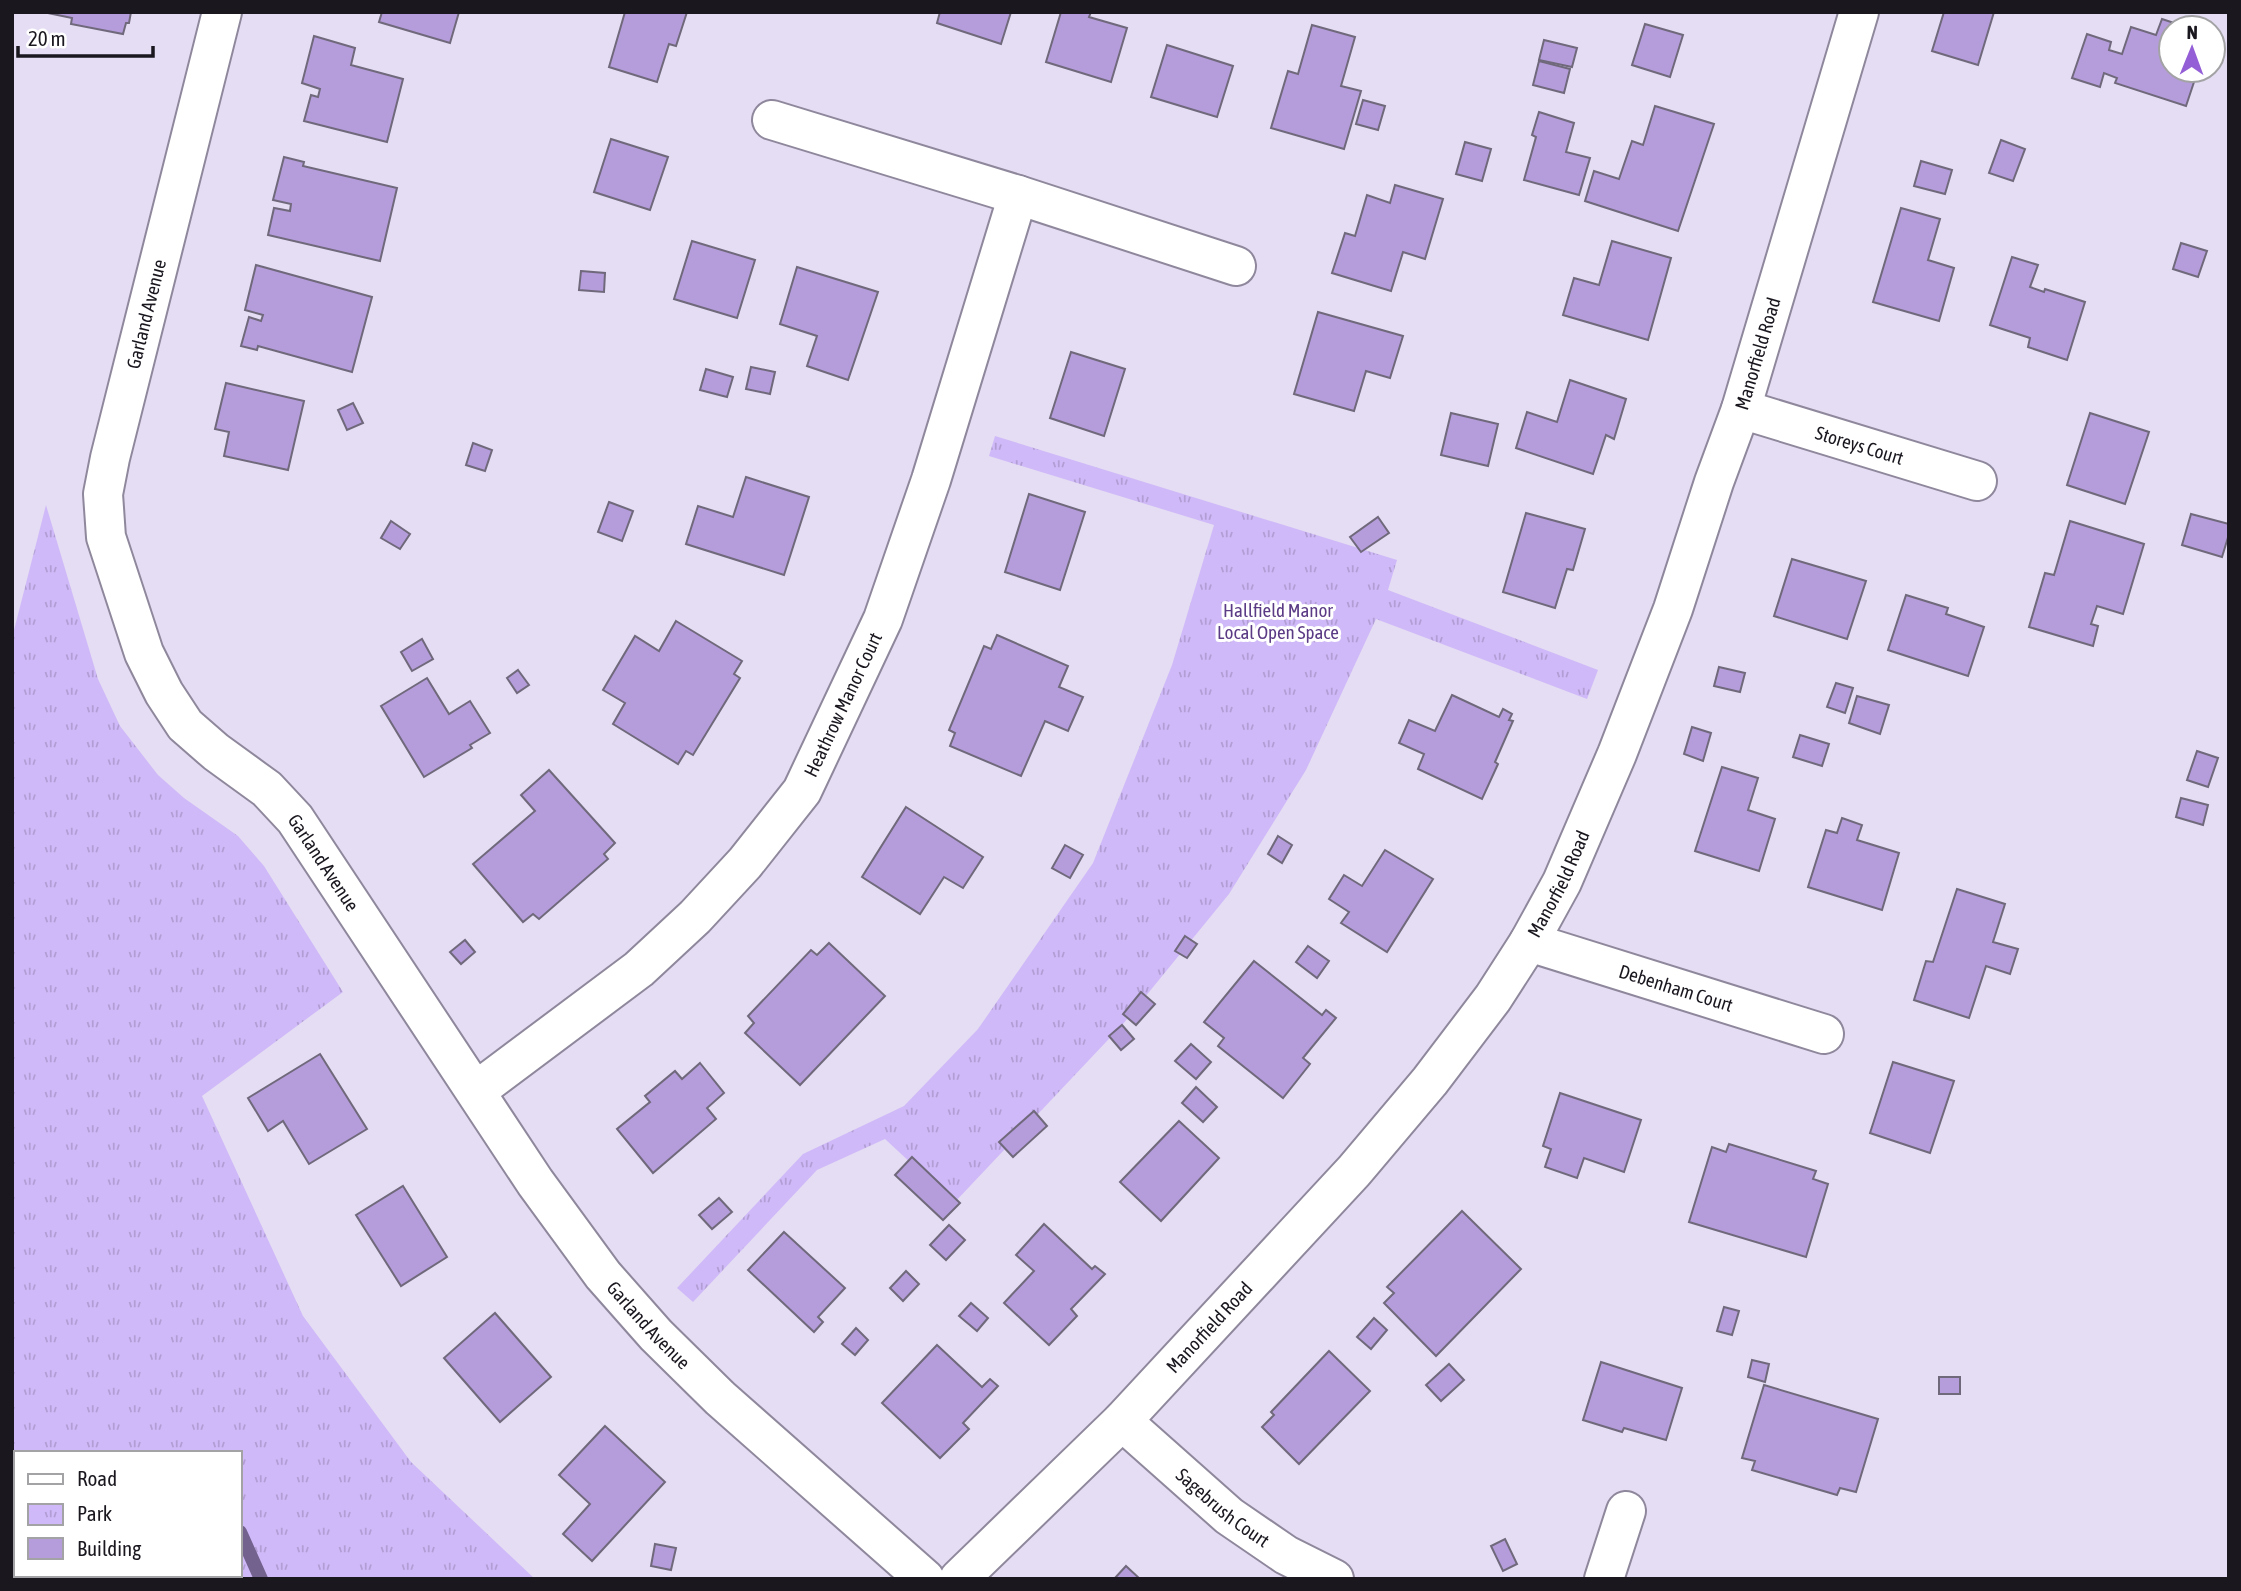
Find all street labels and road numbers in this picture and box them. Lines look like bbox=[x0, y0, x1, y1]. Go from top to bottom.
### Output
street label: Garland Avenue bbox=[122, 257, 170, 371]
street label: Manorfield Road bbox=[1730, 295, 1785, 412]
street label: Storeys Court bbox=[1813, 421, 1906, 469]
street label: Heathrow Manor Court bbox=[799, 629, 886, 780]
street label: Garland Avenue bbox=[284, 810, 364, 915]
street label: Manorfield Road bbox=[1523, 827, 1594, 941]
street label: Debenham Court bbox=[1616, 960, 1736, 1016]
street label: Garland Avenue bbox=[603, 1277, 695, 1373]
street label: Manorfield Road bbox=[1161, 1277, 1257, 1377]
street label: Sagebrush Court bbox=[1172, 1463, 1274, 1551]

